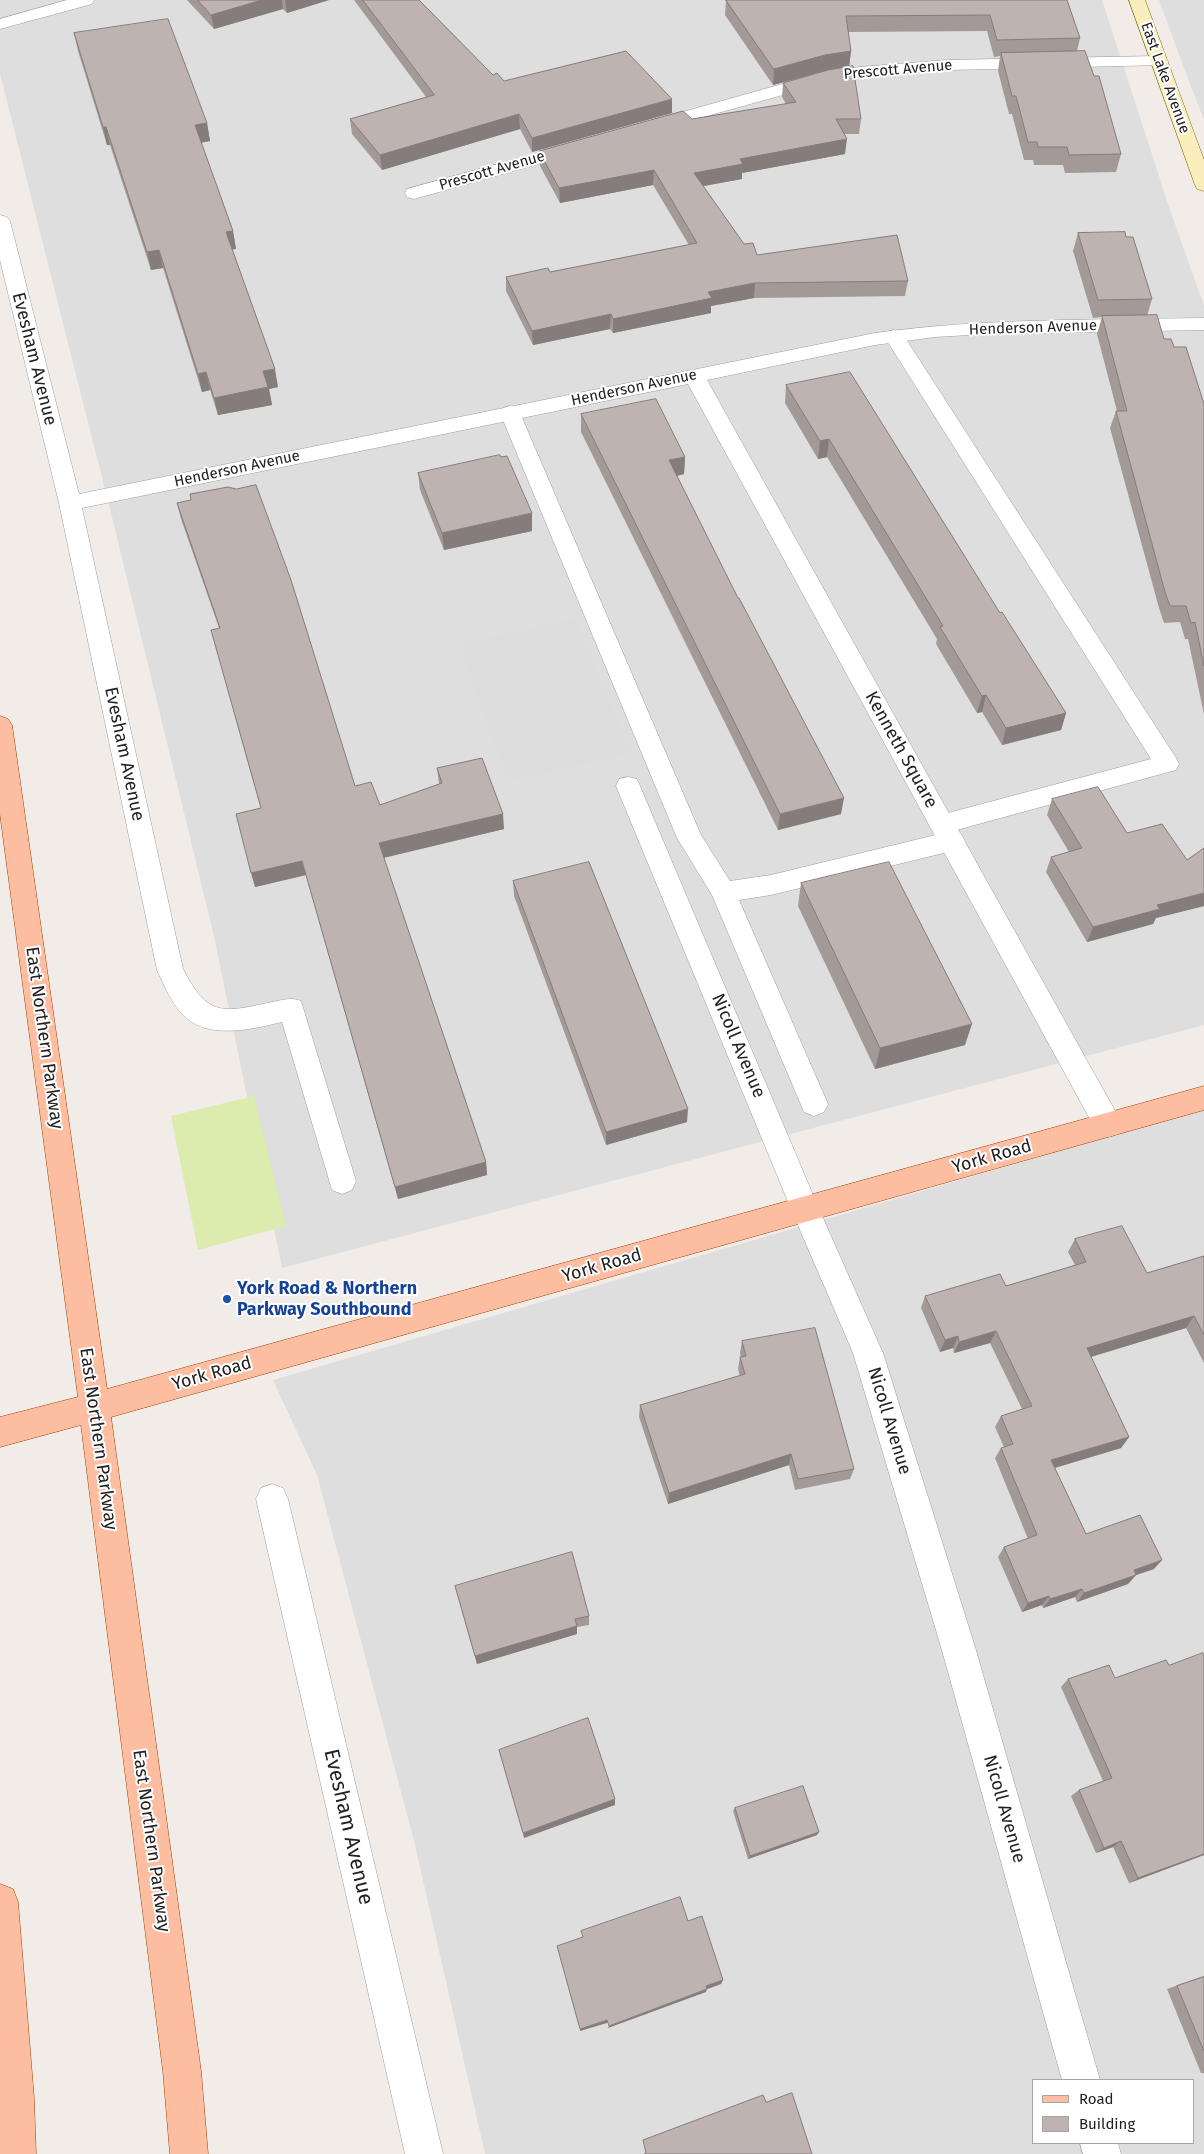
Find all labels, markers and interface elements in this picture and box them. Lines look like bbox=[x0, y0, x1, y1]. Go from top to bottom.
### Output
street label: East Lake Avenue bbox=[1136, 20, 1194, 136]
street label: Prescott Avenue bbox=[843, 56, 953, 84]
street label: Prescott Avenue bbox=[437, 147, 547, 195]
street label: Evesham Avenue bbox=[7, 290, 61, 428]
street label: Henderson Avenue bbox=[969, 317, 1097, 339]
street label: Henderson Avenue bbox=[569, 366, 699, 410]
street label: Henderson Avenue bbox=[172, 447, 302, 491]
street label: Evesham Avenue bbox=[99, 685, 149, 823]
street label: Kenneth Square bbox=[860, 688, 942, 812]
street label: East Northern Parkway bbox=[20, 945, 68, 1131]
street label: Nicoll Avenue bbox=[706, 991, 770, 1101]
street label: York Road bbox=[950, 1135, 1034, 1179]
street label: York Road bbox=[560, 1244, 644, 1288]
place label: York Road & Northern Parkway Southbound bbox=[237, 1278, 417, 1320]
marker: York Road & Northern Parkway Southbound bbox=[221, 1293, 233, 1305]
street label: East Northern Parkway bbox=[74, 1346, 122, 1532]
street label: York Road bbox=[170, 1352, 254, 1396]
street label: Nicoll Avenue bbox=[862, 1365, 916, 1477]
street label: Evesham Avenue bbox=[318, 1747, 378, 1907]
street label: East Northern Parkway bbox=[127, 1748, 175, 1934]
street label: Nicoll Avenue bbox=[978, 1753, 1030, 1865]
legend bbox=[1032, 2079, 1194, 2144]
text: Road bbox=[1079, 2090, 1114, 2108]
text: Building bbox=[1079, 2115, 1135, 2133]

